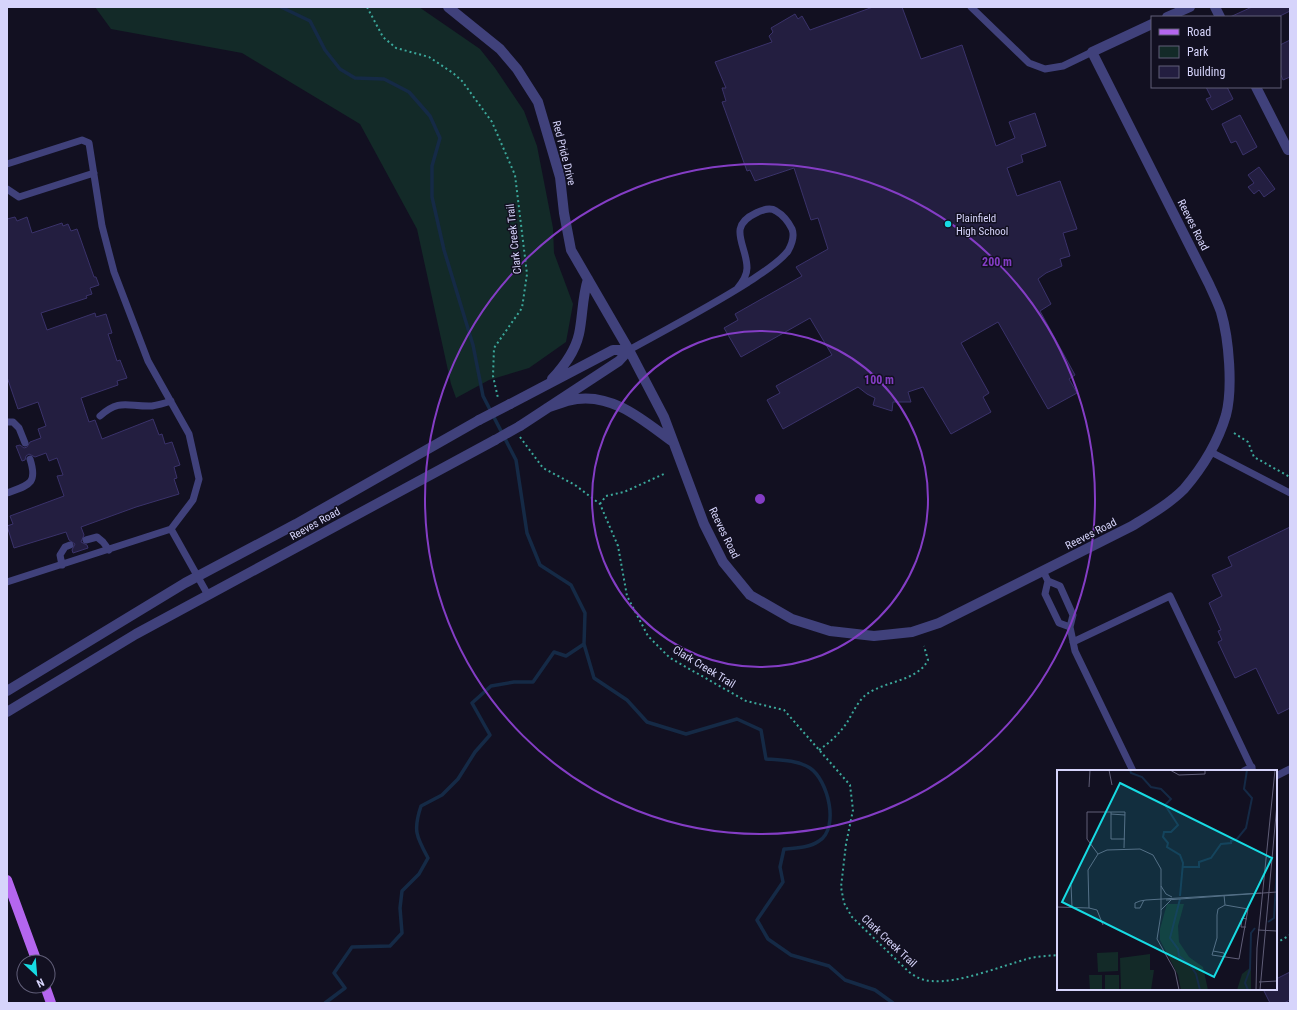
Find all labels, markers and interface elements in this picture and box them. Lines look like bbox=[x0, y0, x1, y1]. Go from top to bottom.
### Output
legend bbox=[1151, 16, 1281, 88]
text: Road bbox=[1187, 25, 1211, 39]
text: Park bbox=[1187, 45, 1209, 59]
text: Building bbox=[1187, 65, 1225, 79]
street label: Red Pride Drive bbox=[550, 119, 578, 187]
street label: Reeves Road bbox=[1175, 197, 1211, 253]
street label: Clark Creek Trail bbox=[504, 203, 524, 275]
place label: Plainfield High School bbox=[956, 212, 1008, 238]
marker: Plainfield High School bbox=[943, 219, 953, 229]
text: 200 m bbox=[982, 255, 1012, 269]
text: 100 m bbox=[864, 373, 894, 387]
centre of rings bbox=[753, 492, 767, 506]
street label: Reeves Road bbox=[288, 505, 342, 543]
street label: Reeves Road bbox=[706, 505, 742, 561]
street label: Reeves Road bbox=[1063, 516, 1119, 552]
street label: Clark Creek Trail bbox=[670, 643, 738, 691]
inset map bbox=[1057, 770, 1277, 990]
street label: Clark Creek Trail bbox=[859, 912, 919, 970]
north arrow bbox=[16, 954, 56, 994]
text: N bbox=[34, 975, 46, 990]

